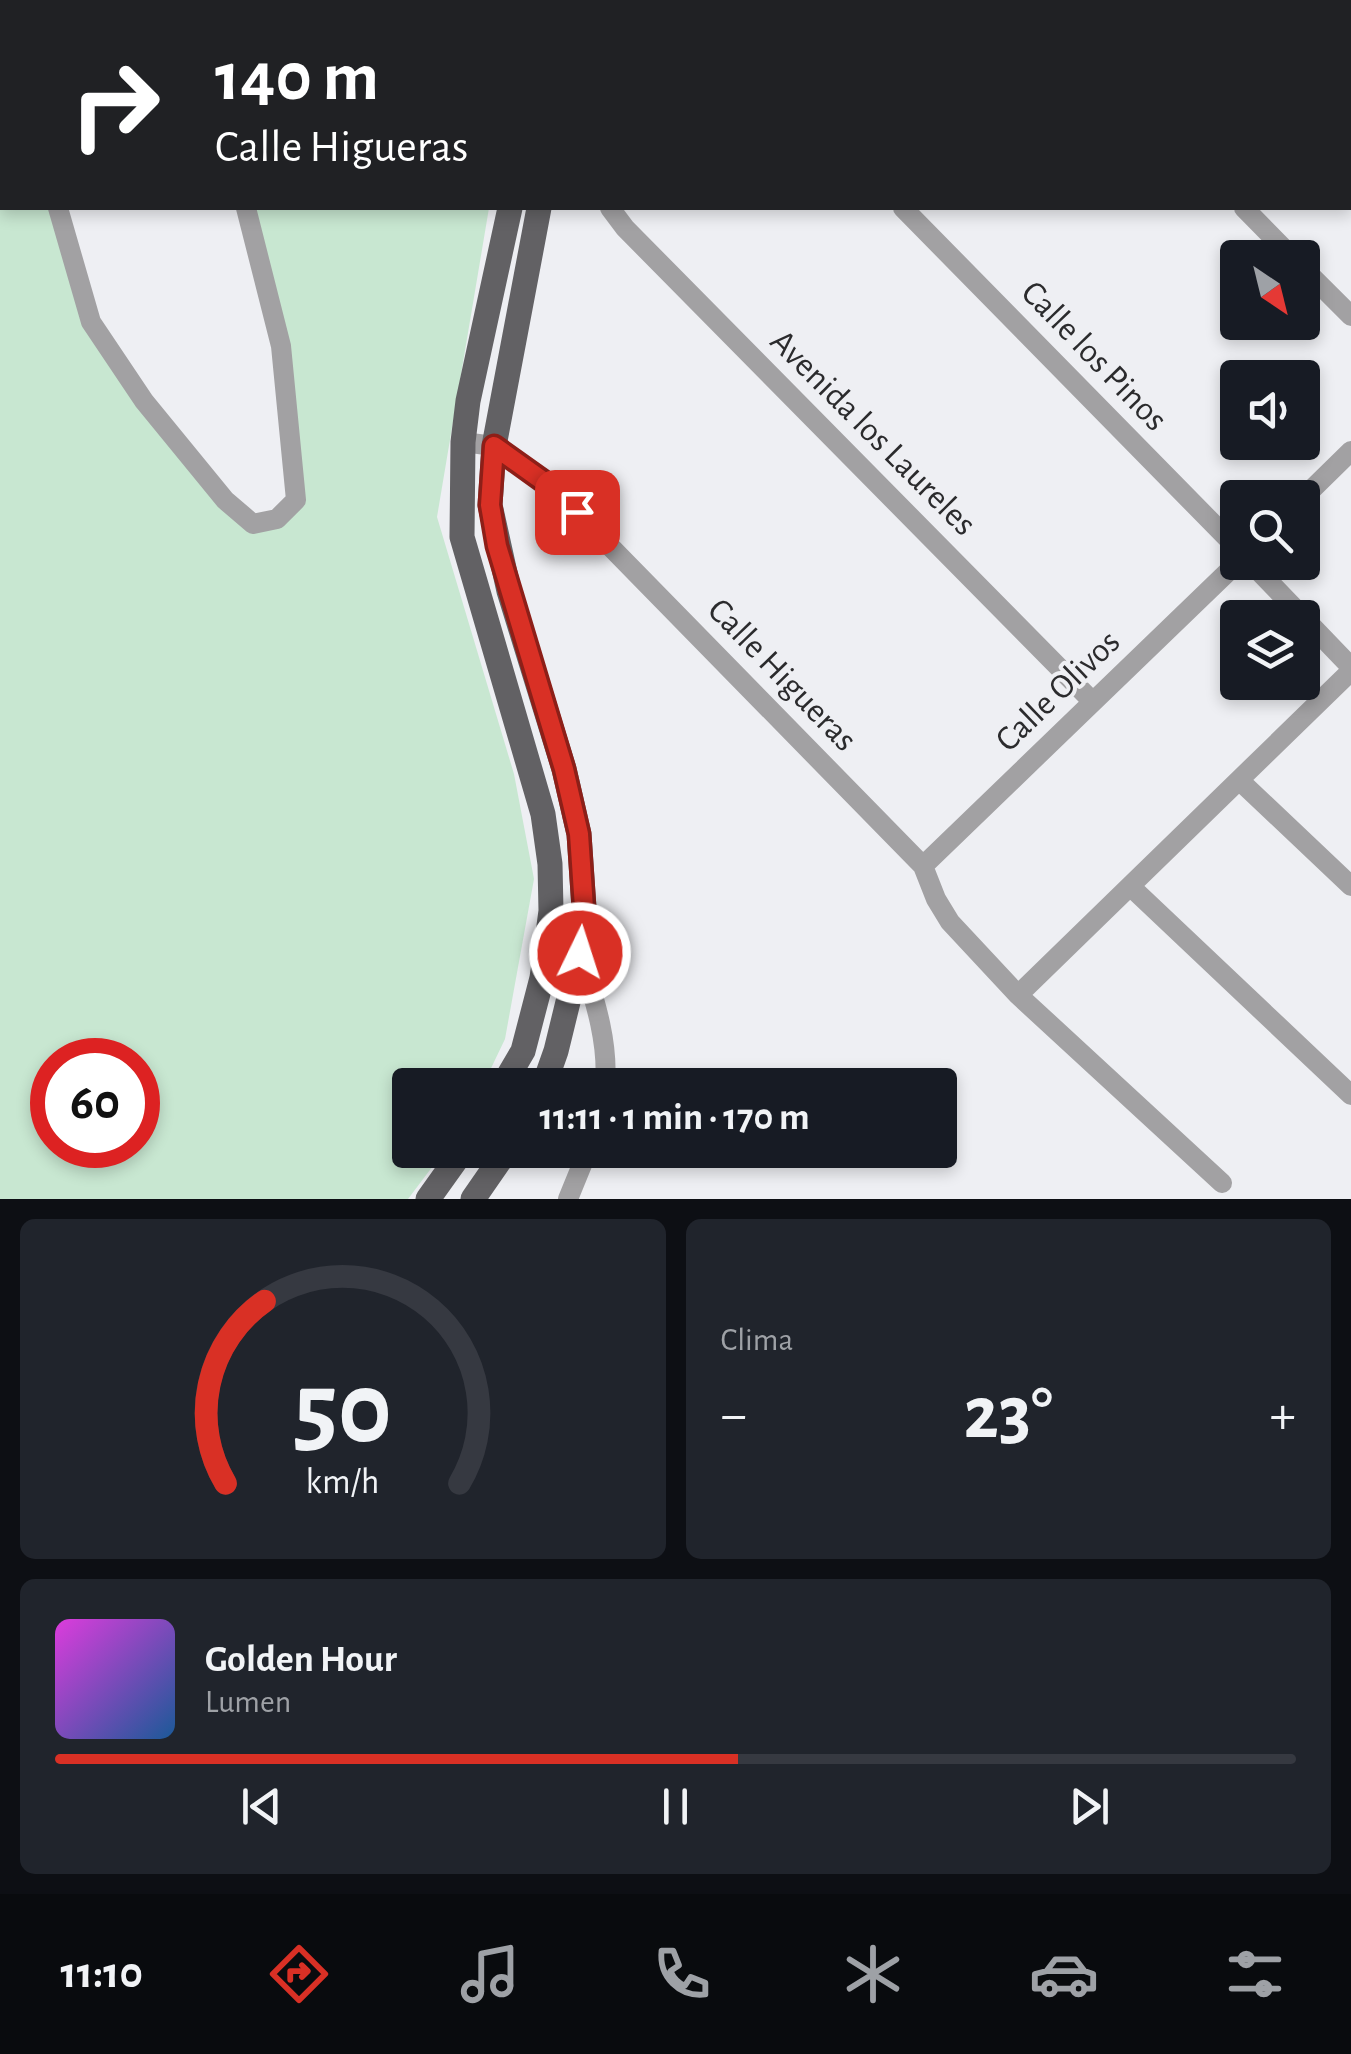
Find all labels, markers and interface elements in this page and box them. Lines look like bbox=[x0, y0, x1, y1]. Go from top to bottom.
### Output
icon: right bbox=[50, 40, 180, 170]
text: 140 m bbox=[215, 43, 379, 113]
text: Calle Higueras bbox=[215, 125, 468, 170]
north arrow bbox=[1220, 240, 1320, 340]
map controls bbox=[1220, 240, 1320, 700]
street label: Calle los Pinos bbox=[1014, 274, 1174, 438]
street label: Avenida los Laureles bbox=[764, 324, 982, 542]
button: sound bbox=[1220, 360, 1320, 460]
pin bbox=[535, 470, 620, 555]
button: search bbox=[1220, 480, 1320, 580]
icon: arrive bbox=[550, 485, 605, 540]
street label: Calle Higueras bbox=[701, 592, 863, 758]
button: layers bbox=[1220, 600, 1320, 700]
street label: Calle Olivos bbox=[989, 624, 1127, 758]
position arrow bbox=[528, 901, 632, 1005]
speed limit sign: 60 bbox=[30, 1038, 160, 1168]
text: 11:11 · 1 min · 170 m bbox=[539, 1099, 810, 1137]
text: Clima bbox=[721, 1324, 793, 1356]
text: 50 bbox=[293, 1358, 392, 1462]
text: 23° bbox=[963, 1377, 1053, 1452]
text: − bbox=[721, 1388, 747, 1443]
text: + bbox=[1270, 1388, 1296, 1443]
text: km/h bbox=[306, 1464, 380, 1500]
text: Golden Hour bbox=[205, 1641, 397, 1679]
text: Lumen bbox=[205, 1686, 291, 1718]
icon: previous bbox=[234, 1779, 289, 1834]
icon: pause bbox=[648, 1779, 703, 1834]
icon: next bbox=[1062, 1779, 1117, 1834]
icon: directions bbox=[264, 1939, 334, 2009]
icon: music bbox=[455, 1939, 525, 2009]
icon: phone bbox=[647, 1939, 717, 2009]
icon: climate bbox=[838, 1939, 908, 2009]
icon: car bbox=[1029, 1939, 1099, 2009]
icon: filters bbox=[1220, 1939, 1290, 2009]
text: 11:10 bbox=[61, 1951, 143, 1996]

